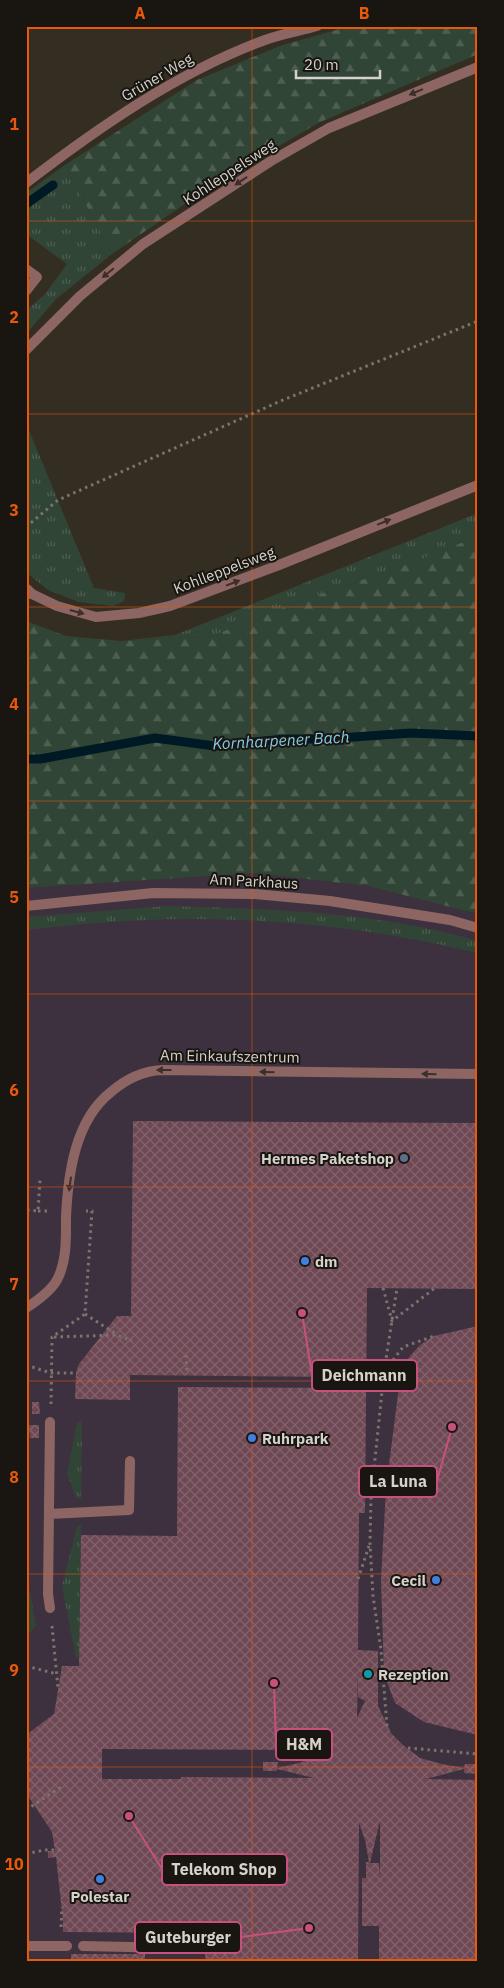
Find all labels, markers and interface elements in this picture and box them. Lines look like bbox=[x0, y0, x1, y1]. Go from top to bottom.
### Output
text: A bbox=[135, 3, 146, 23]
text: B bbox=[359, 3, 370, 23]
scale bar bbox=[296, 48, 380, 80]
street label: Grüner Weg bbox=[118, 49, 196, 105]
text: 20 m bbox=[304, 55, 339, 74]
one-way arrow bbox=[409, 89, 424, 96]
text: 1 bbox=[9, 114, 19, 134]
street label: Kohlleppelsweg bbox=[179, 135, 279, 209]
one-way arrow bbox=[234, 176, 248, 186]
one-way arrow bbox=[101, 268, 114, 279]
text: 2 bbox=[9, 307, 19, 327]
text: 3 bbox=[9, 500, 19, 520]
one-way arrow bbox=[377, 518, 391, 526]
street label: Kohlleppelsweg bbox=[171, 542, 277, 598]
one-way arrow bbox=[226, 579, 241, 586]
one-way arrow bbox=[69, 608, 84, 616]
text: 4 bbox=[9, 694, 19, 714]
water label: Kornharpener Bach bbox=[212, 726, 350, 754]
street label: Am Parkhaus bbox=[209, 869, 299, 893]
text: 5 bbox=[9, 887, 19, 907]
street label: Am Einkaufszentrum bbox=[160, 1045, 300, 1067]
one-way arrow bbox=[155, 1066, 171, 1074]
one-way arrow bbox=[258, 1068, 274, 1076]
one-way arrow bbox=[421, 1070, 437, 1078]
text: 6 bbox=[9, 1080, 19, 1100]
place label: Hermes Paketshop bbox=[261, 1149, 394, 1168]
marker: Hermes Paketshop bbox=[398, 1152, 410, 1164]
one-way arrow bbox=[66, 1177, 74, 1193]
place label: dm bbox=[315, 1252, 338, 1271]
marker: dm bbox=[299, 1255, 311, 1267]
text: 7 bbox=[9, 1274, 19, 1294]
callout: Deichmann bbox=[312, 1360, 417, 1391]
text: Deichmann bbox=[321, 1365, 407, 1385]
place label: Ruhrpark bbox=[262, 1429, 329, 1448]
marker: Ruhrpark bbox=[246, 1432, 258, 1444]
callout: La Luna bbox=[359, 1466, 437, 1497]
text: 8 bbox=[9, 1467, 19, 1487]
text: La Luna bbox=[369, 1471, 427, 1491]
place label: Cecil bbox=[391, 1571, 426, 1590]
marker: Cecil bbox=[430, 1574, 442, 1586]
text: 9 bbox=[9, 1660, 19, 1680]
place label: Rezeption bbox=[378, 1665, 449, 1684]
marker: Rezeption bbox=[362, 1668, 374, 1680]
callout: H&M bbox=[276, 1729, 332, 1760]
text: H&M bbox=[286, 1734, 322, 1754]
text: 10 bbox=[4, 1854, 24, 1874]
callout: Telekom Shop bbox=[162, 1854, 287, 1885]
text: Telekom Shop bbox=[171, 1859, 277, 1879]
marker: Polestar bbox=[94, 1873, 106, 1885]
place label: Polestar bbox=[71, 1887, 129, 1906]
callout: Guteburger bbox=[135, 1922, 241, 1953]
text: Guteburger bbox=[145, 1927, 231, 1947]

